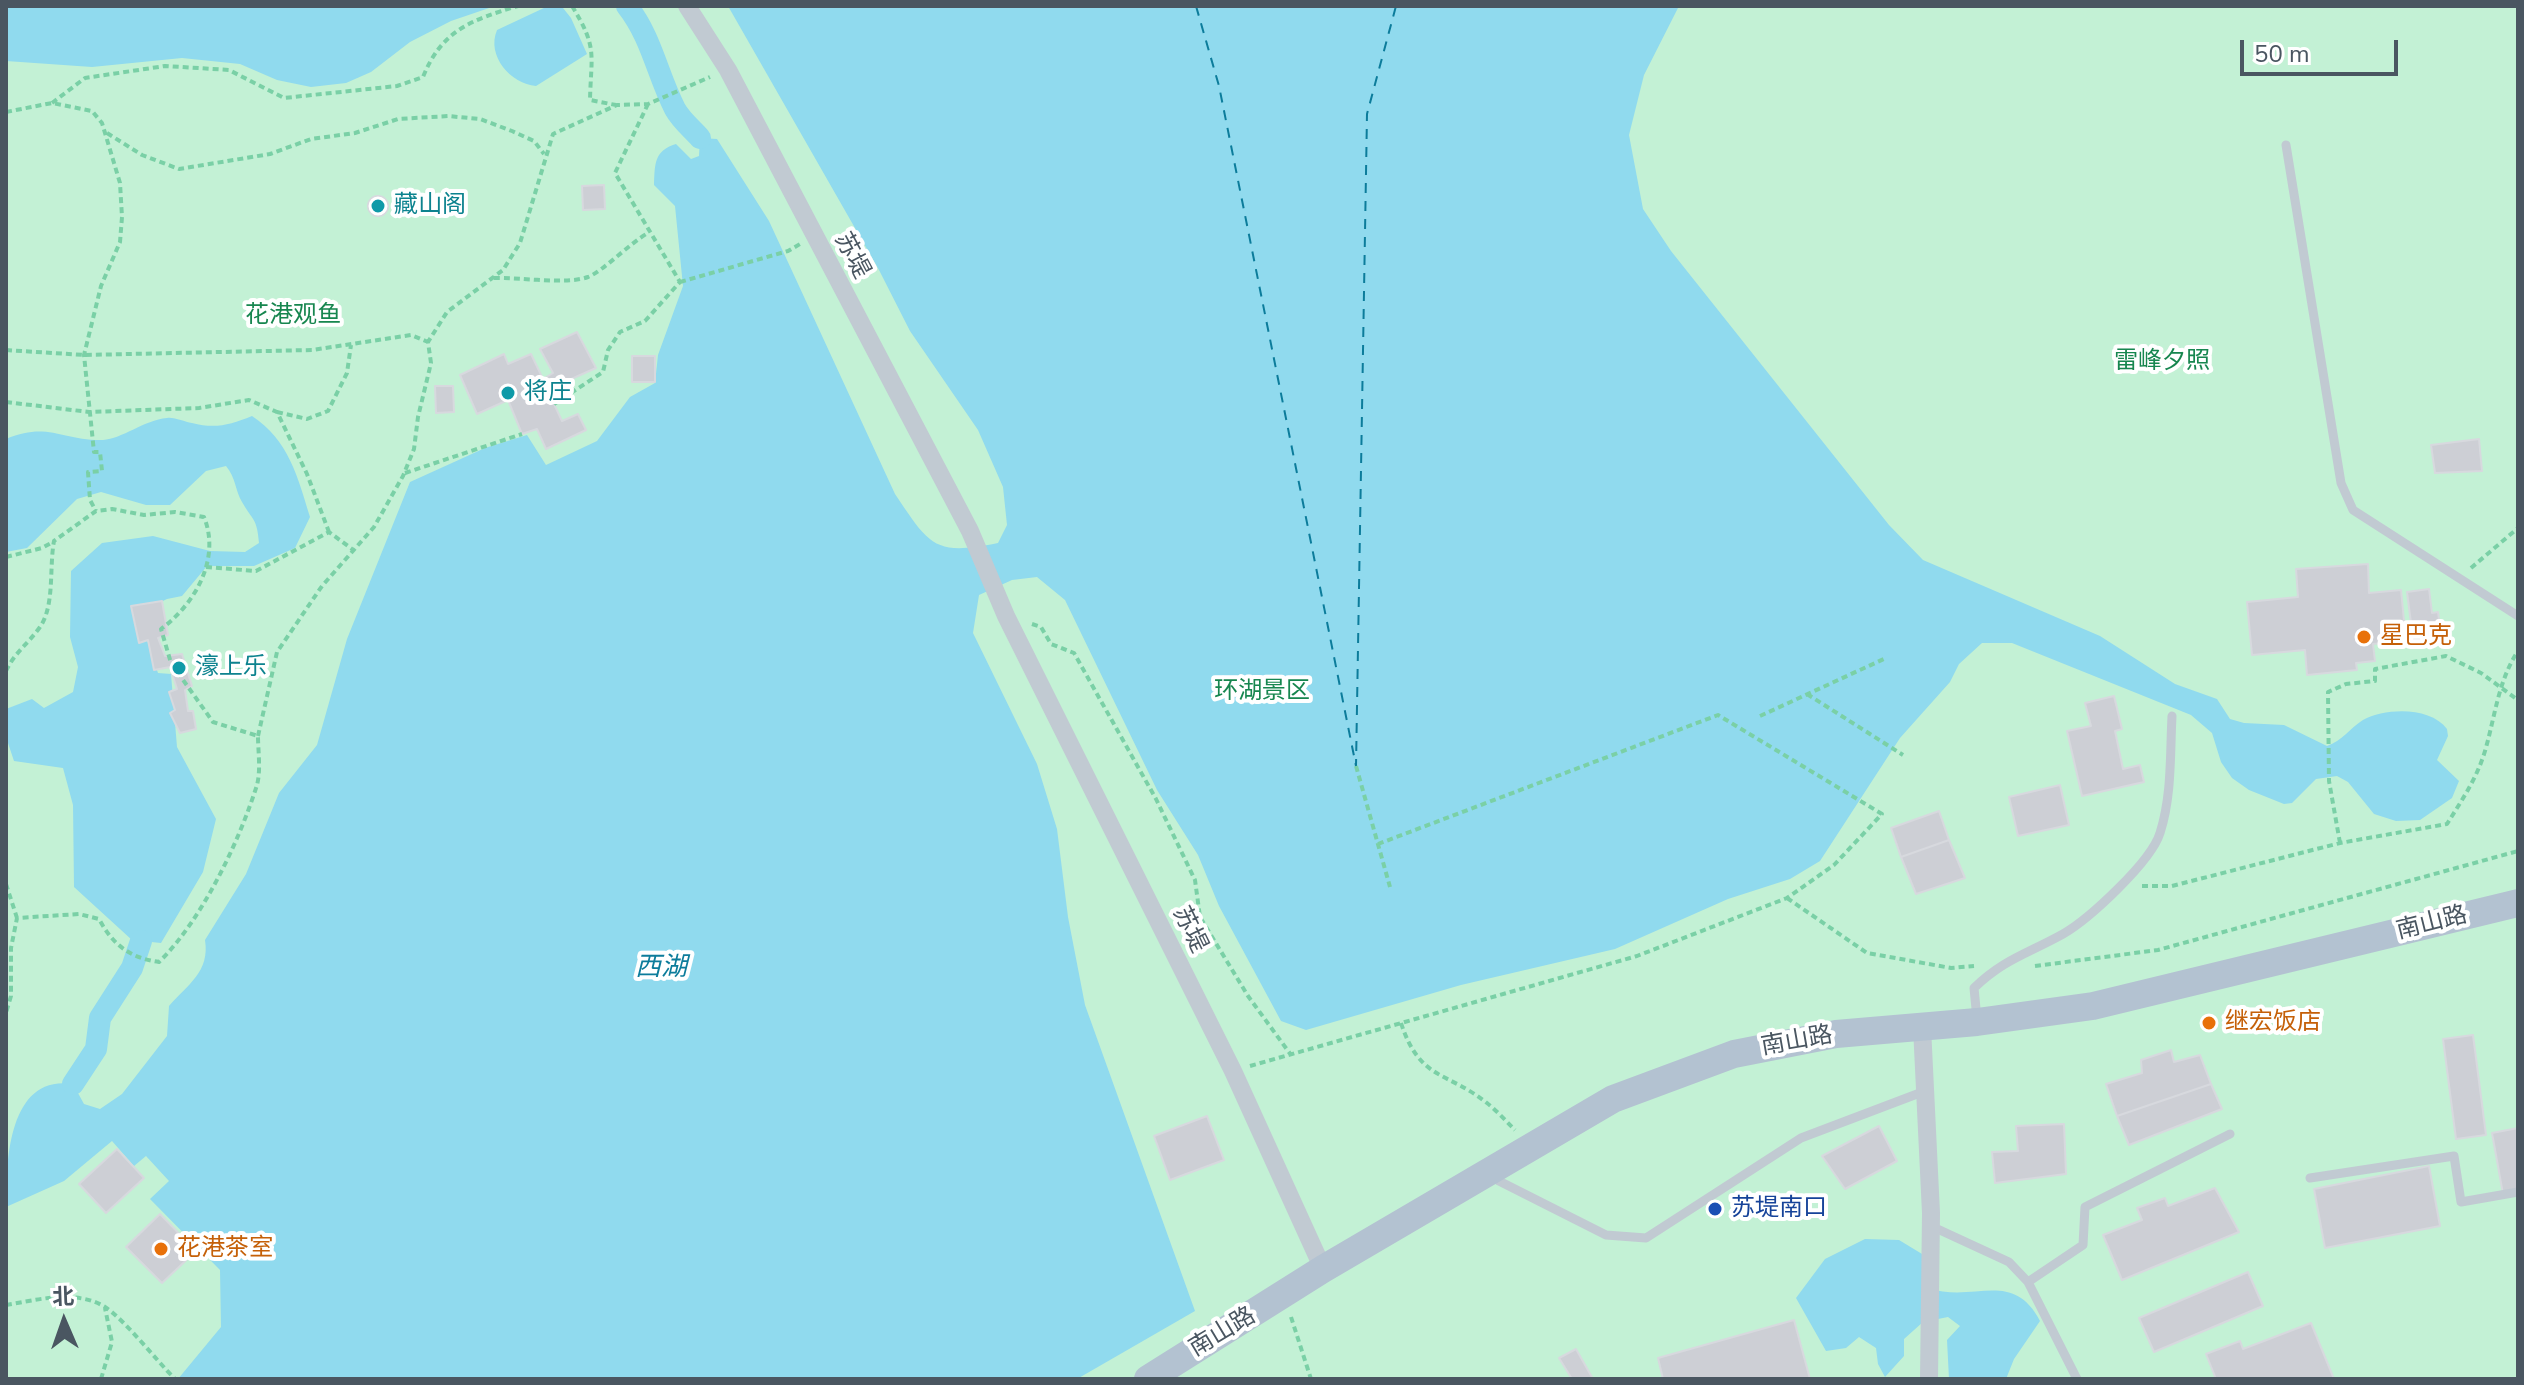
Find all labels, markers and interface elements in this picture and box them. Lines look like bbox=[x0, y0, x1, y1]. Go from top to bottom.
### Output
scale bar bbox=[2244, 24, 2402, 74]
text: 50 m bbox=[2254, 38, 2310, 70]
place label: 藏山阁 bbox=[394, 192, 466, 220]
marker: 藏山阁 bbox=[369, 197, 387, 215]
street label: 苏堤 bbox=[827, 228, 875, 284]
park label: 花港观鱼 bbox=[245, 302, 341, 330]
park label: 雷峰夕照 bbox=[2114, 348, 2210, 376]
place label: 将庄 bbox=[524, 379, 572, 407]
marker: 将庄 bbox=[499, 384, 517, 402]
place label: 星巴克 bbox=[2380, 623, 2452, 651]
marker: 星巴克 bbox=[2355, 628, 2373, 646]
place label: 濠上乐 bbox=[195, 654, 267, 682]
marker: 濠上乐 bbox=[170, 659, 188, 677]
park label: 环湖景区 bbox=[1214, 678, 1310, 706]
street label: 南山路 bbox=[2394, 901, 2470, 947]
street label: 苏堤 bbox=[1166, 902, 1212, 958]
water label: 西湖 bbox=[635, 953, 687, 985]
place label: 继宏饭店 bbox=[2225, 1009, 2321, 1037]
marker: 继宏饭店 bbox=[2200, 1014, 2218, 1032]
street label: 南山路 bbox=[1759, 1022, 1835, 1062]
place label: 苏堤南口 bbox=[1731, 1195, 1827, 1223]
marker: 苏堤南口 bbox=[1706, 1200, 1724, 1218]
place label: 花港茶室 bbox=[177, 1235, 273, 1263]
marker: 花港茶室 bbox=[152, 1240, 170, 1258]
north arrow bbox=[24, 1281, 104, 1361]
text: 北 bbox=[52, 1282, 75, 1312]
street label: 南山路 bbox=[1185, 1302, 1261, 1364]

